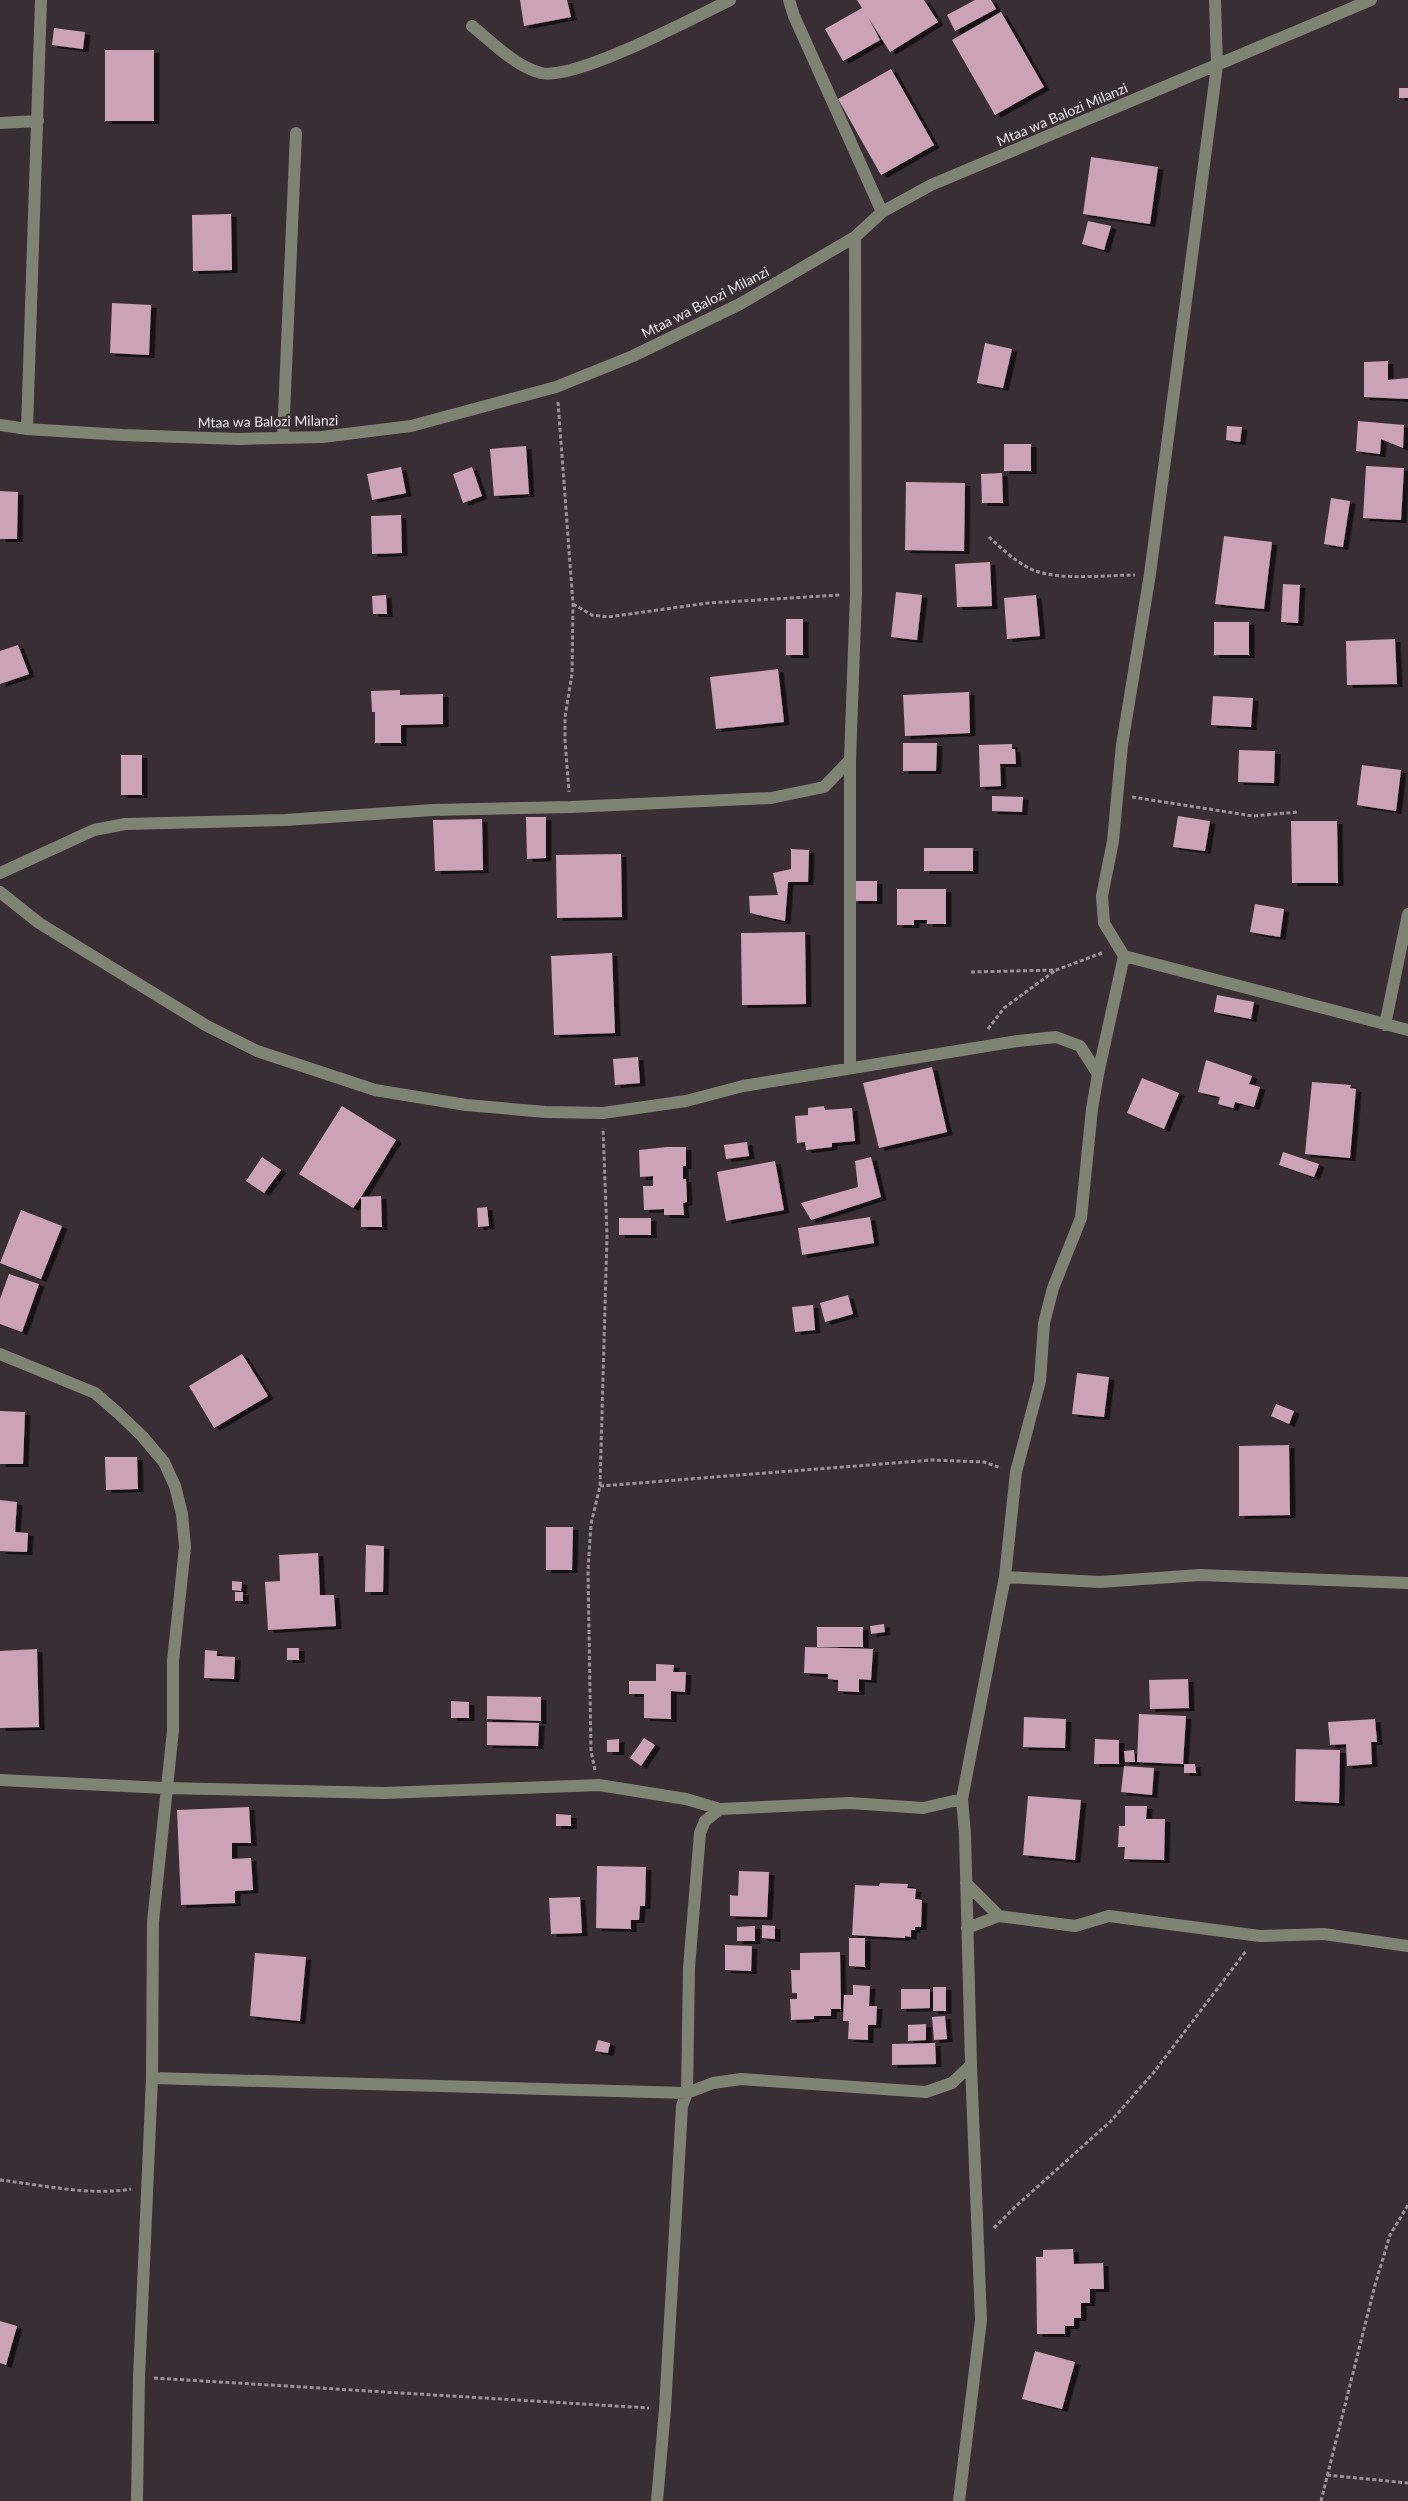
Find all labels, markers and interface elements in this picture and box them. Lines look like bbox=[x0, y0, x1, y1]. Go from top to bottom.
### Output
street label: Mtaa wa Balozi Milanzi bbox=[994, 79, 1130, 149]
street label: Mtaa wa Balozi Milanzi bbox=[638, 262, 772, 342]
street label: Mtaa wa Balozi Milanzi bbox=[197, 411, 339, 431]

